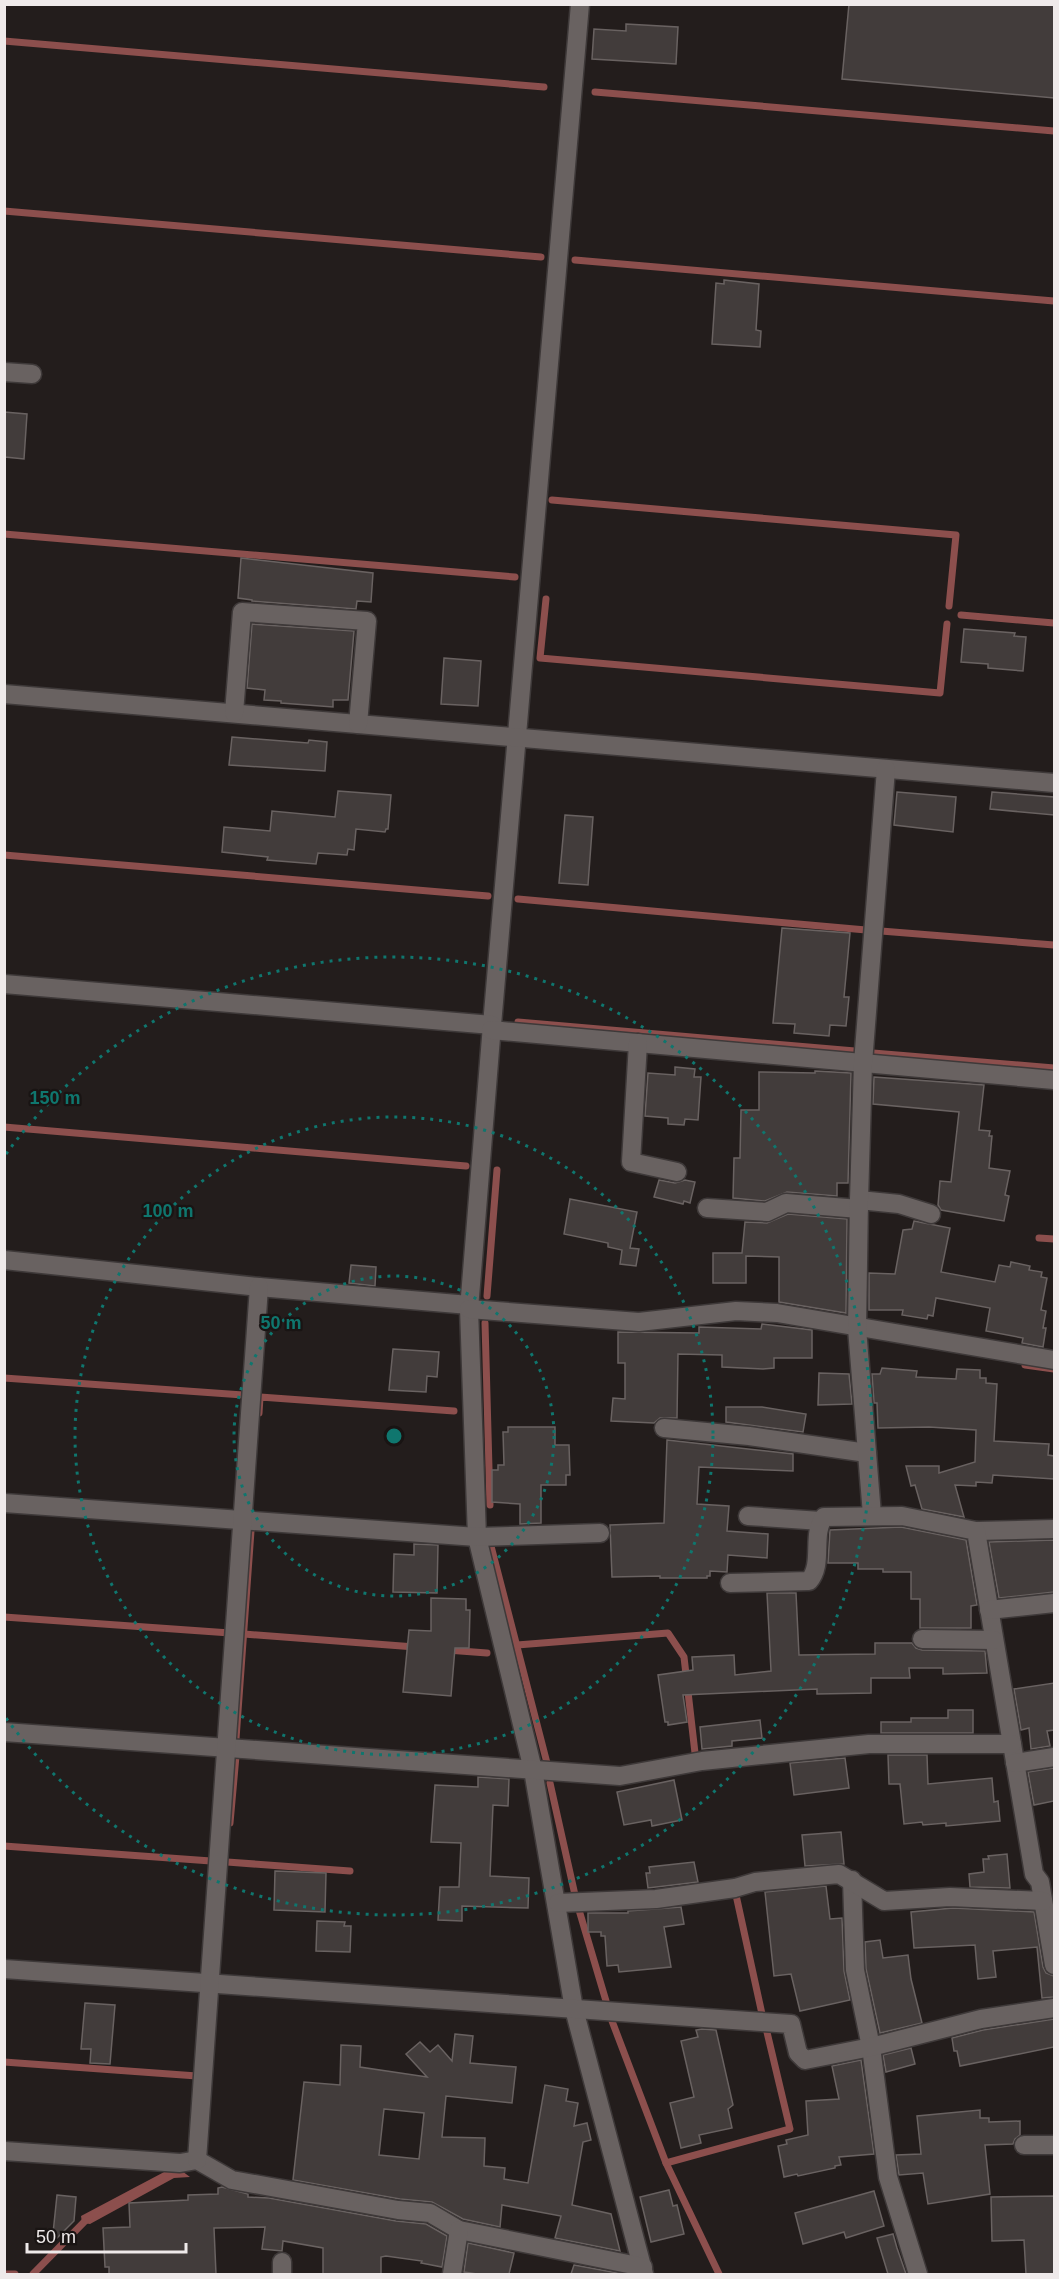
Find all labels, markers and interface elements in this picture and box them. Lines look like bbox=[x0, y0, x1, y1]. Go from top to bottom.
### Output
text: 150 m bbox=[29, 1088, 81, 1108]
text: 100 m bbox=[142, 1201, 194, 1221]
text: 50 m bbox=[260, 1313, 302, 1333]
centre of rings bbox=[384, 1426, 404, 1446]
scale bar bbox=[27, 2216, 186, 2254]
text: 50 m bbox=[36, 2227, 76, 2247]

